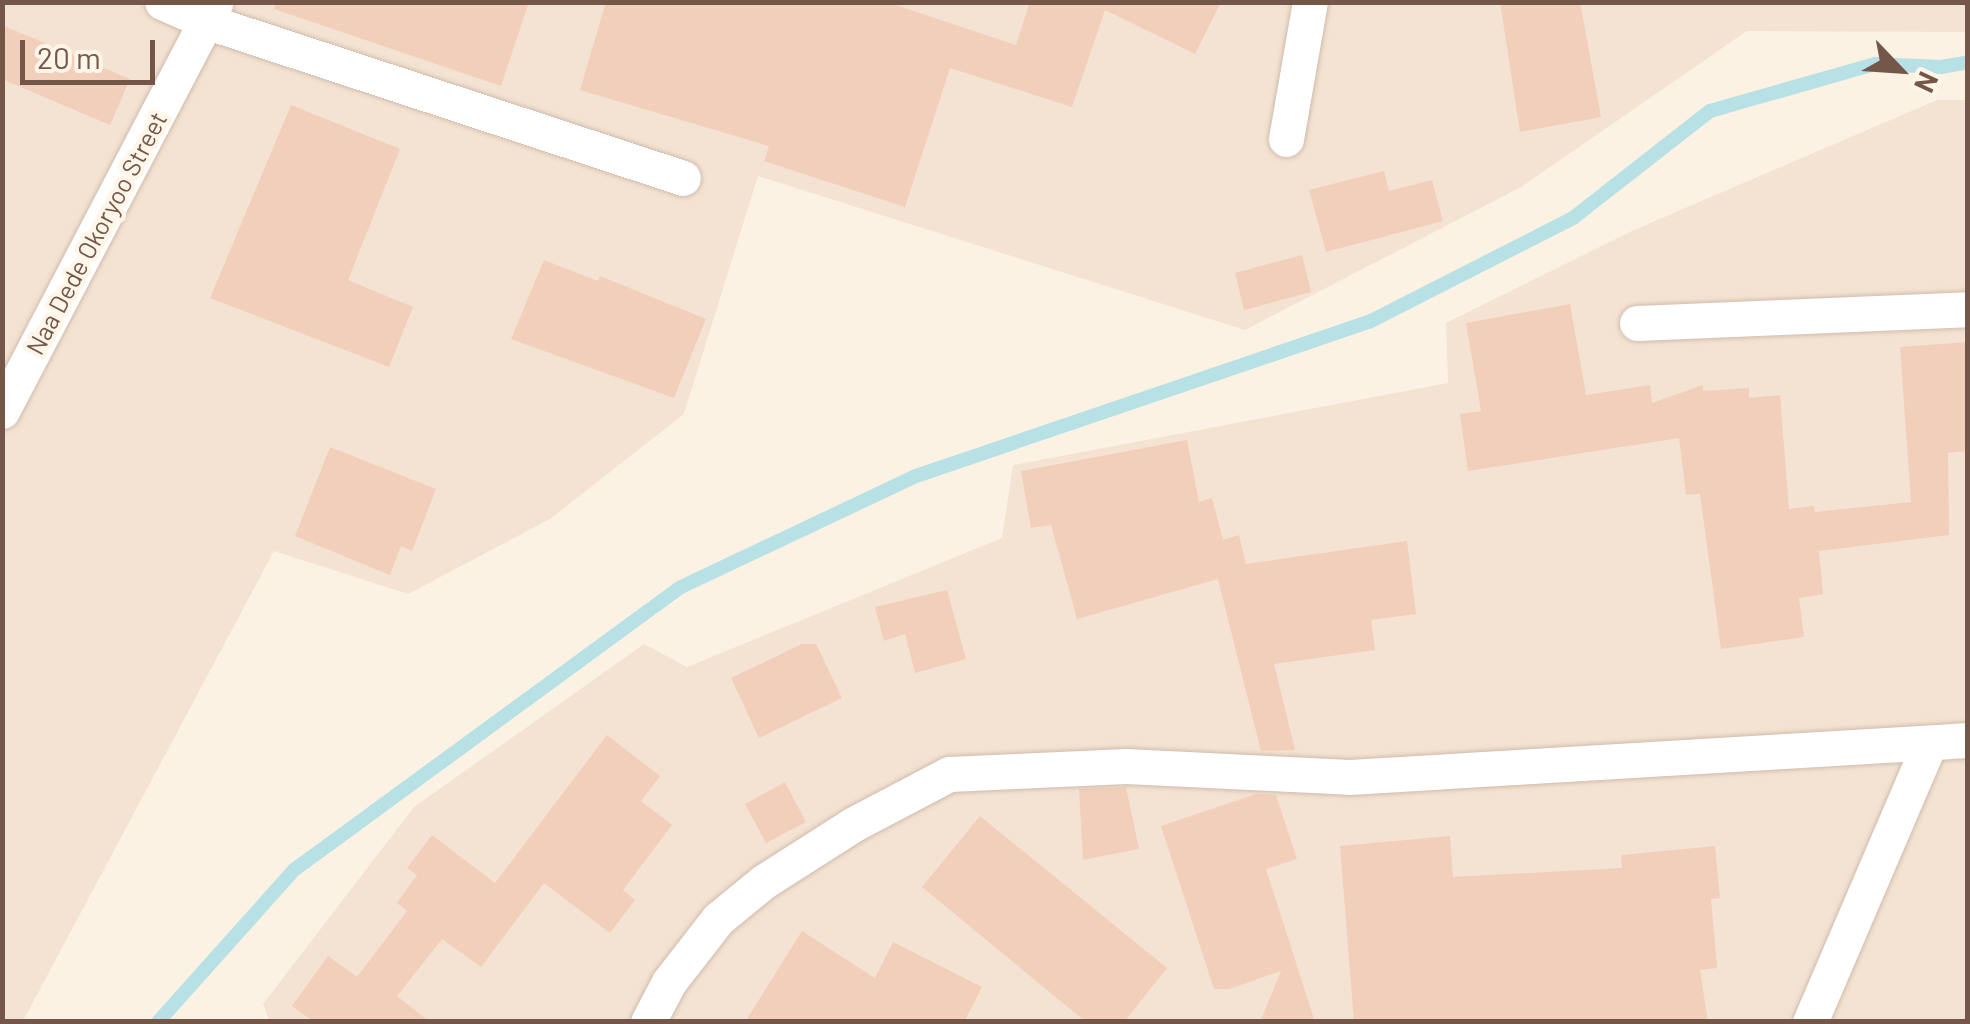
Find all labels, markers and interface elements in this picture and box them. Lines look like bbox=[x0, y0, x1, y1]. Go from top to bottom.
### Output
scale bar bbox=[25, 20, 160, 82]
north arrow bbox=[1850, 20, 1950, 120]
text: 20 m bbox=[37, 39, 101, 75]
text: N bbox=[1908, 67, 1947, 98]
street label: Naa Dede Okoryoo Street bbox=[19, 106, 173, 360]

